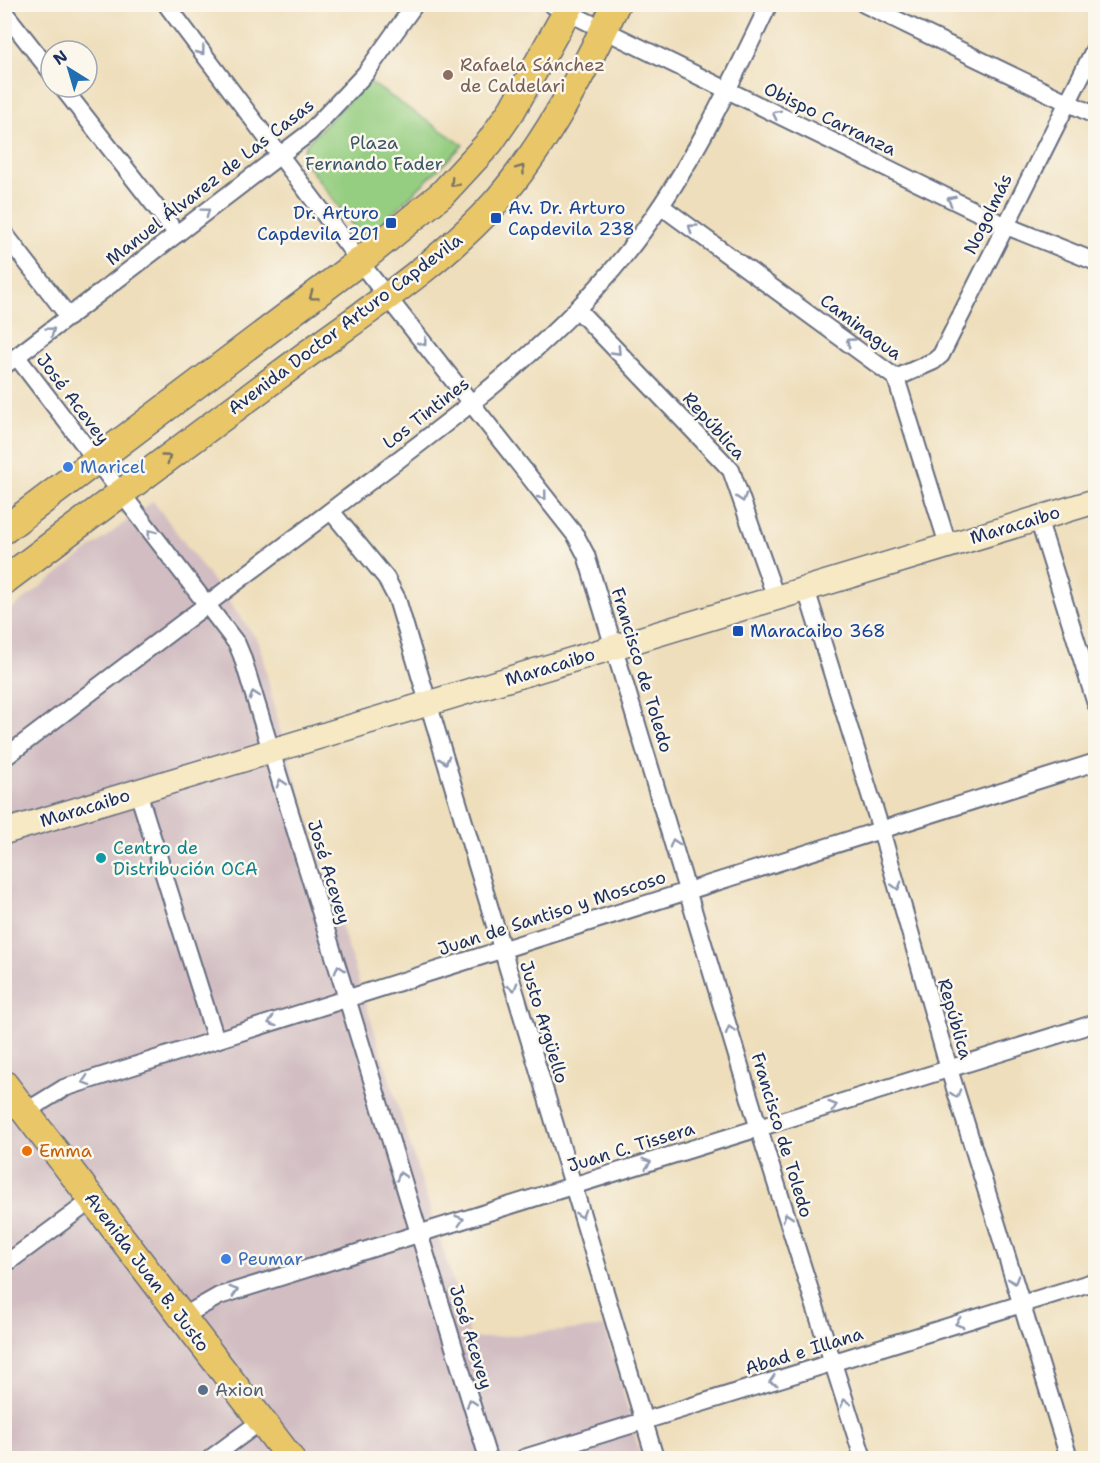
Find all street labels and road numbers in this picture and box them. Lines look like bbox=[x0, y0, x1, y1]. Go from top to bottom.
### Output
street label: Obispo Carranza bbox=[760, 77, 900, 161]
street label: Manuel Álvarez de Las Casas bbox=[101, 93, 319, 271]
street label: Nogolmás bbox=[958, 170, 1018, 258]
street label: Avenida Doctor Arturo Capdevila bbox=[223, 228, 467, 420]
street label: Caminagua bbox=[815, 288, 907, 366]
street label: José Acevey bbox=[31, 349, 115, 449]
street label: Los Tintines bbox=[378, 372, 474, 454]
street label: República bbox=[677, 387, 751, 465]
street label: Maracaibo bbox=[967, 500, 1063, 550]
street label: Francisco de Toledo bbox=[606, 585, 678, 755]
street label: Maracaibo bbox=[502, 642, 598, 692]
street label: Maracaibo bbox=[37, 783, 133, 833]
street label: José Acevey bbox=[302, 817, 356, 927]
street label: Juan de Santiso y Moscoso bbox=[435, 865, 669, 961]
street label: Justo Argüello bbox=[514, 958, 574, 1086]
street label: República bbox=[932, 976, 978, 1062]
street label: Francisco de Toledo bbox=[746, 1050, 818, 1220]
street label: Juan C. Tissera bbox=[565, 1116, 697, 1178]
street label: Avenida Juan B. Justo bbox=[79, 1187, 215, 1357]
street label: José Acevey bbox=[444, 1282, 498, 1392]
street label: Abad e Illana bbox=[742, 1322, 866, 1380]

